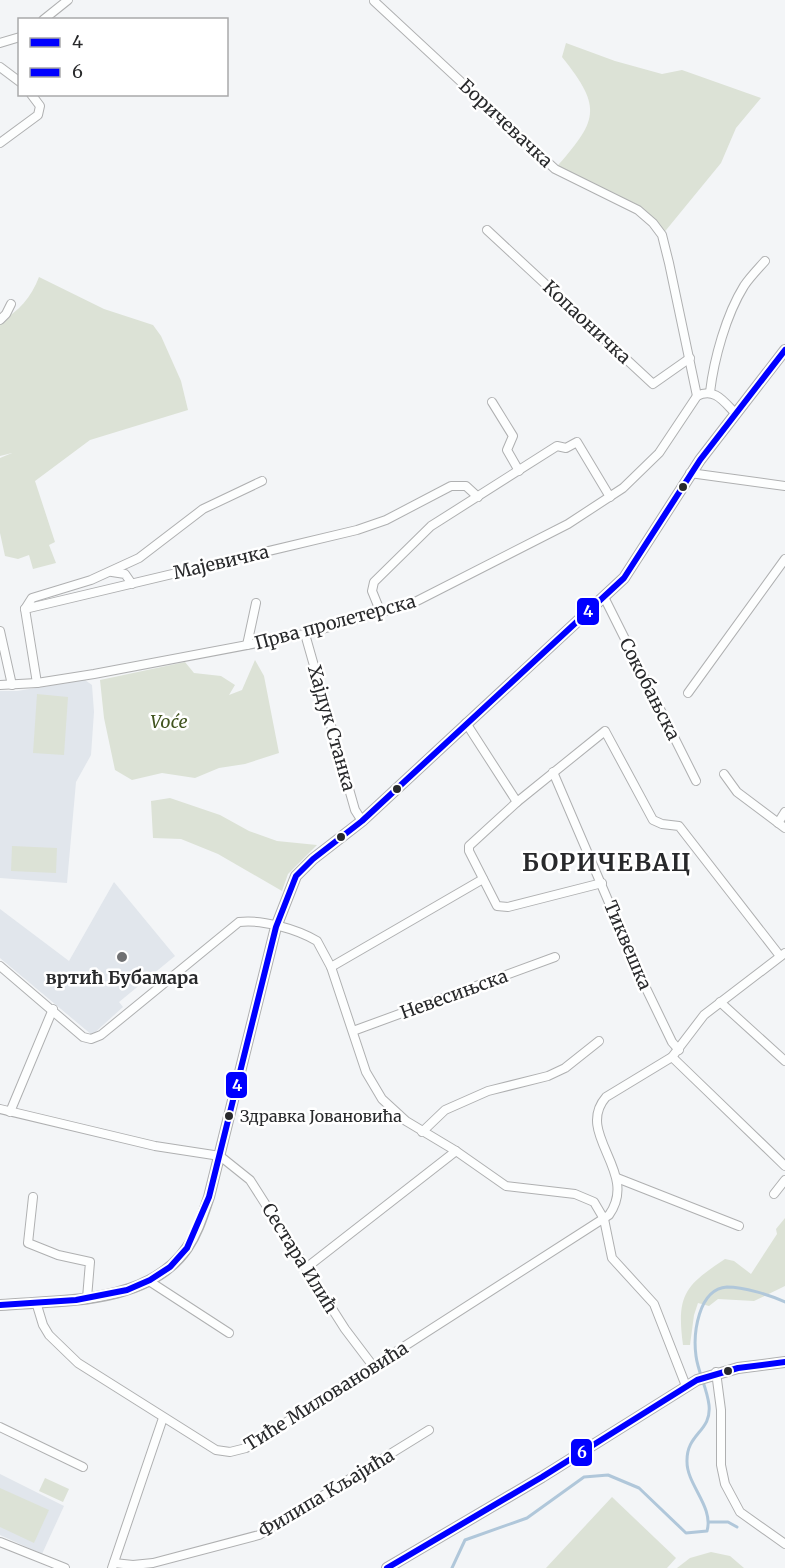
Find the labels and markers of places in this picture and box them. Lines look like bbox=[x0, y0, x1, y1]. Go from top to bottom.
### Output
unlabelled marker bbox=[677, 481, 689, 493]
unlabelled marker bbox=[391, 783, 403, 795]
unlabelled marker bbox=[335, 831, 347, 843]
marker: вртић Бубамара bbox=[115, 950, 129, 964]
place label: вртић Бубамара bbox=[46, 966, 198, 989]
place label: Здравка Јовановића bbox=[240, 1106, 402, 1126]
marker: Здравка Јовановића bbox=[223, 1110, 235, 1122]
unlabelled marker bbox=[722, 1365, 734, 1377]

